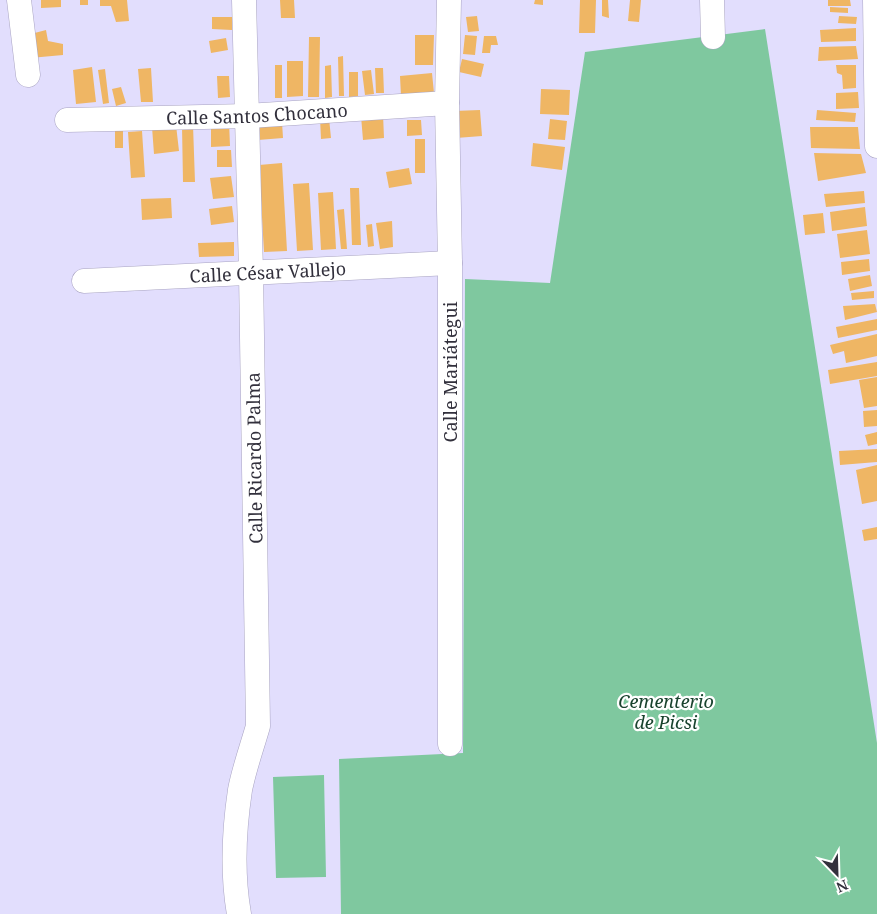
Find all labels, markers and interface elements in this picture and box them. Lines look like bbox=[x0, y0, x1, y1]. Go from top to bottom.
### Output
street label: Calle Santos Chocano bbox=[166, 98, 348, 130]
street label: Calle César Vallejo bbox=[189, 256, 347, 288]
street label: Calle Mariátegui bbox=[438, 301, 462, 442]
street label: Calle Ricardo Palma bbox=[241, 372, 267, 544]
park label: Cementerio de Picsi bbox=[618, 689, 714, 734]
north arrow bbox=[812, 849, 862, 899]
text: N bbox=[833, 876, 851, 897]

